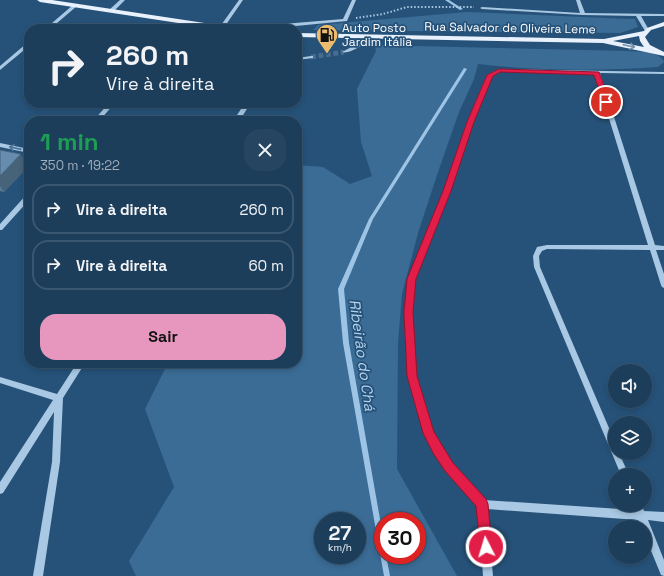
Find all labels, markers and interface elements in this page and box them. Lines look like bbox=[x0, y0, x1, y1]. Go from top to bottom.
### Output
street label: Rua Salvador de Oliveira Leme bbox=[424, 19, 596, 37]
place label: Auto Posto Jardim Itália bbox=[342, 20, 412, 50]
fuel station icon: Auto Posto Jardim Itália bbox=[314, 22, 340, 55]
text: 260 m bbox=[106, 37, 189, 73]
icon: right bbox=[40, 40, 92, 92]
one-way arrow bbox=[622, 43, 635, 51]
text: Vire à direita bbox=[106, 72, 214, 95]
pin bbox=[589, 85, 623, 119]
icon: arrive bbox=[595, 91, 617, 113]
text: 1 min bbox=[40, 126, 99, 157]
button: close bbox=[244, 129, 286, 171]
one-way arrow bbox=[8, 144, 21, 152]
text: 350 m · 19:22 bbox=[40, 157, 120, 174]
icon: right bbox=[42, 198, 64, 220]
text: Vire à direita bbox=[76, 200, 167, 219]
text: 260 m bbox=[239, 200, 284, 219]
icon: right bbox=[42, 254, 64, 276]
text: Vire à direita bbox=[76, 256, 167, 275]
text: 60 m bbox=[248, 256, 284, 275]
water label: Ribeirão do Chá bbox=[345, 298, 380, 412]
button: Sair bbox=[40, 314, 286, 360]
map controls bbox=[608, 364, 652, 564]
button: sound bbox=[608, 364, 652, 408]
button: layers bbox=[608, 416, 652, 460]
button: + bbox=[608, 468, 652, 512]
speed limit sign: 30 bbox=[374, 512, 426, 564]
text: 27 bbox=[329, 520, 351, 546]
button: − bbox=[608, 520, 652, 564]
position arrow bbox=[465, 526, 507, 568]
text: km/h bbox=[328, 541, 352, 554]

